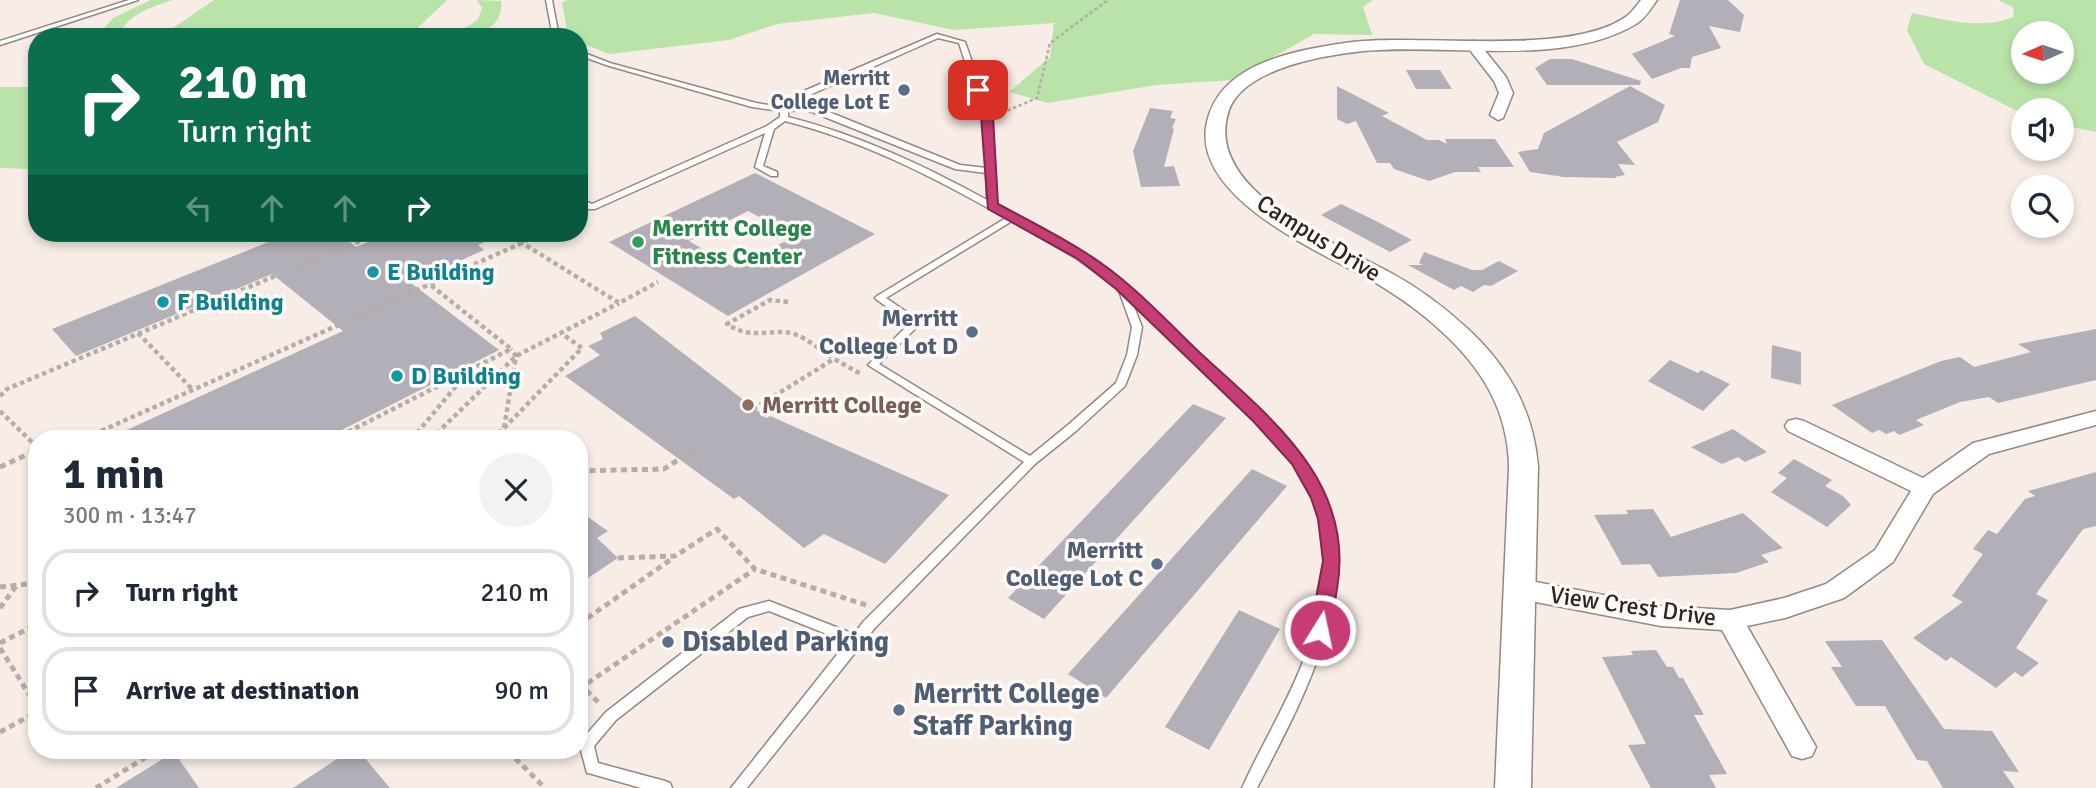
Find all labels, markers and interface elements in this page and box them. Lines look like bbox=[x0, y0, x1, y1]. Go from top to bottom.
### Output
north arrow bbox=[2011, 21, 2074, 84]
map controls bbox=[2011, 21, 2074, 238]
text: 210 m bbox=[178, 52, 308, 112]
icon: right bbox=[63, 56, 154, 147]
pin bbox=[948, 60, 1008, 120]
place label: Merritt College Lot E bbox=[771, 65, 890, 115]
icon: arrive bbox=[959, 71, 997, 109]
marker: Merritt College Lot E bbox=[896, 82, 912, 98]
button: sound bbox=[2011, 98, 2074, 161]
text: Turn right bbox=[178, 112, 311, 151]
button: search bbox=[2011, 175, 2074, 238]
street label: Campus Drive bbox=[1251, 188, 1387, 288]
icon: left bbox=[180, 189, 218, 227]
icon: ahead bbox=[253, 189, 291, 227]
icon: ahead bbox=[326, 189, 364, 227]
icon: right bbox=[399, 189, 437, 227]
place label: Merritt College Fitness Center bbox=[652, 213, 812, 271]
marker: Merritt College Fitness Center bbox=[630, 234, 646, 250]
place label: E Building bbox=[387, 257, 495, 287]
marker: E Building bbox=[365, 264, 381, 280]
place label: F Building bbox=[177, 287, 284, 317]
marker: F Building bbox=[155, 294, 171, 310]
place label: Merritt College Lot D bbox=[819, 303, 958, 361]
marker: Merritt College Lot D bbox=[964, 324, 980, 340]
place label: D Building bbox=[411, 361, 521, 391]
marker: D Building bbox=[389, 368, 405, 384]
place label: Merritt College bbox=[762, 390, 922, 420]
marker: Merritt College bbox=[740, 397, 756, 413]
text: 1 min bbox=[63, 449, 164, 500]
button: close bbox=[479, 453, 553, 527]
text: 300 m · 13:47 bbox=[63, 501, 197, 530]
place label: Merritt College Lot C bbox=[1006, 535, 1143, 593]
marker: Merritt College Lot C bbox=[1149, 556, 1165, 572]
icon: right bbox=[67, 574, 105, 612]
text: Turn right bbox=[126, 577, 238, 609]
text: 210 m bbox=[480, 577, 549, 609]
street label: View Crest Drive bbox=[1548, 579, 1718, 633]
position arrow bbox=[1283, 593, 1357, 667]
place label: Disabled Parking bbox=[682, 625, 889, 659]
marker: Disabled Parking bbox=[660, 634, 676, 650]
icon: arrive bbox=[67, 672, 105, 710]
text: Arrive at destination bbox=[126, 675, 359, 707]
text: 90 m bbox=[494, 675, 549, 707]
place label: Merritt College Staff Parking bbox=[913, 677, 1100, 743]
marker: Merritt College Staff Parking bbox=[891, 702, 907, 718]

